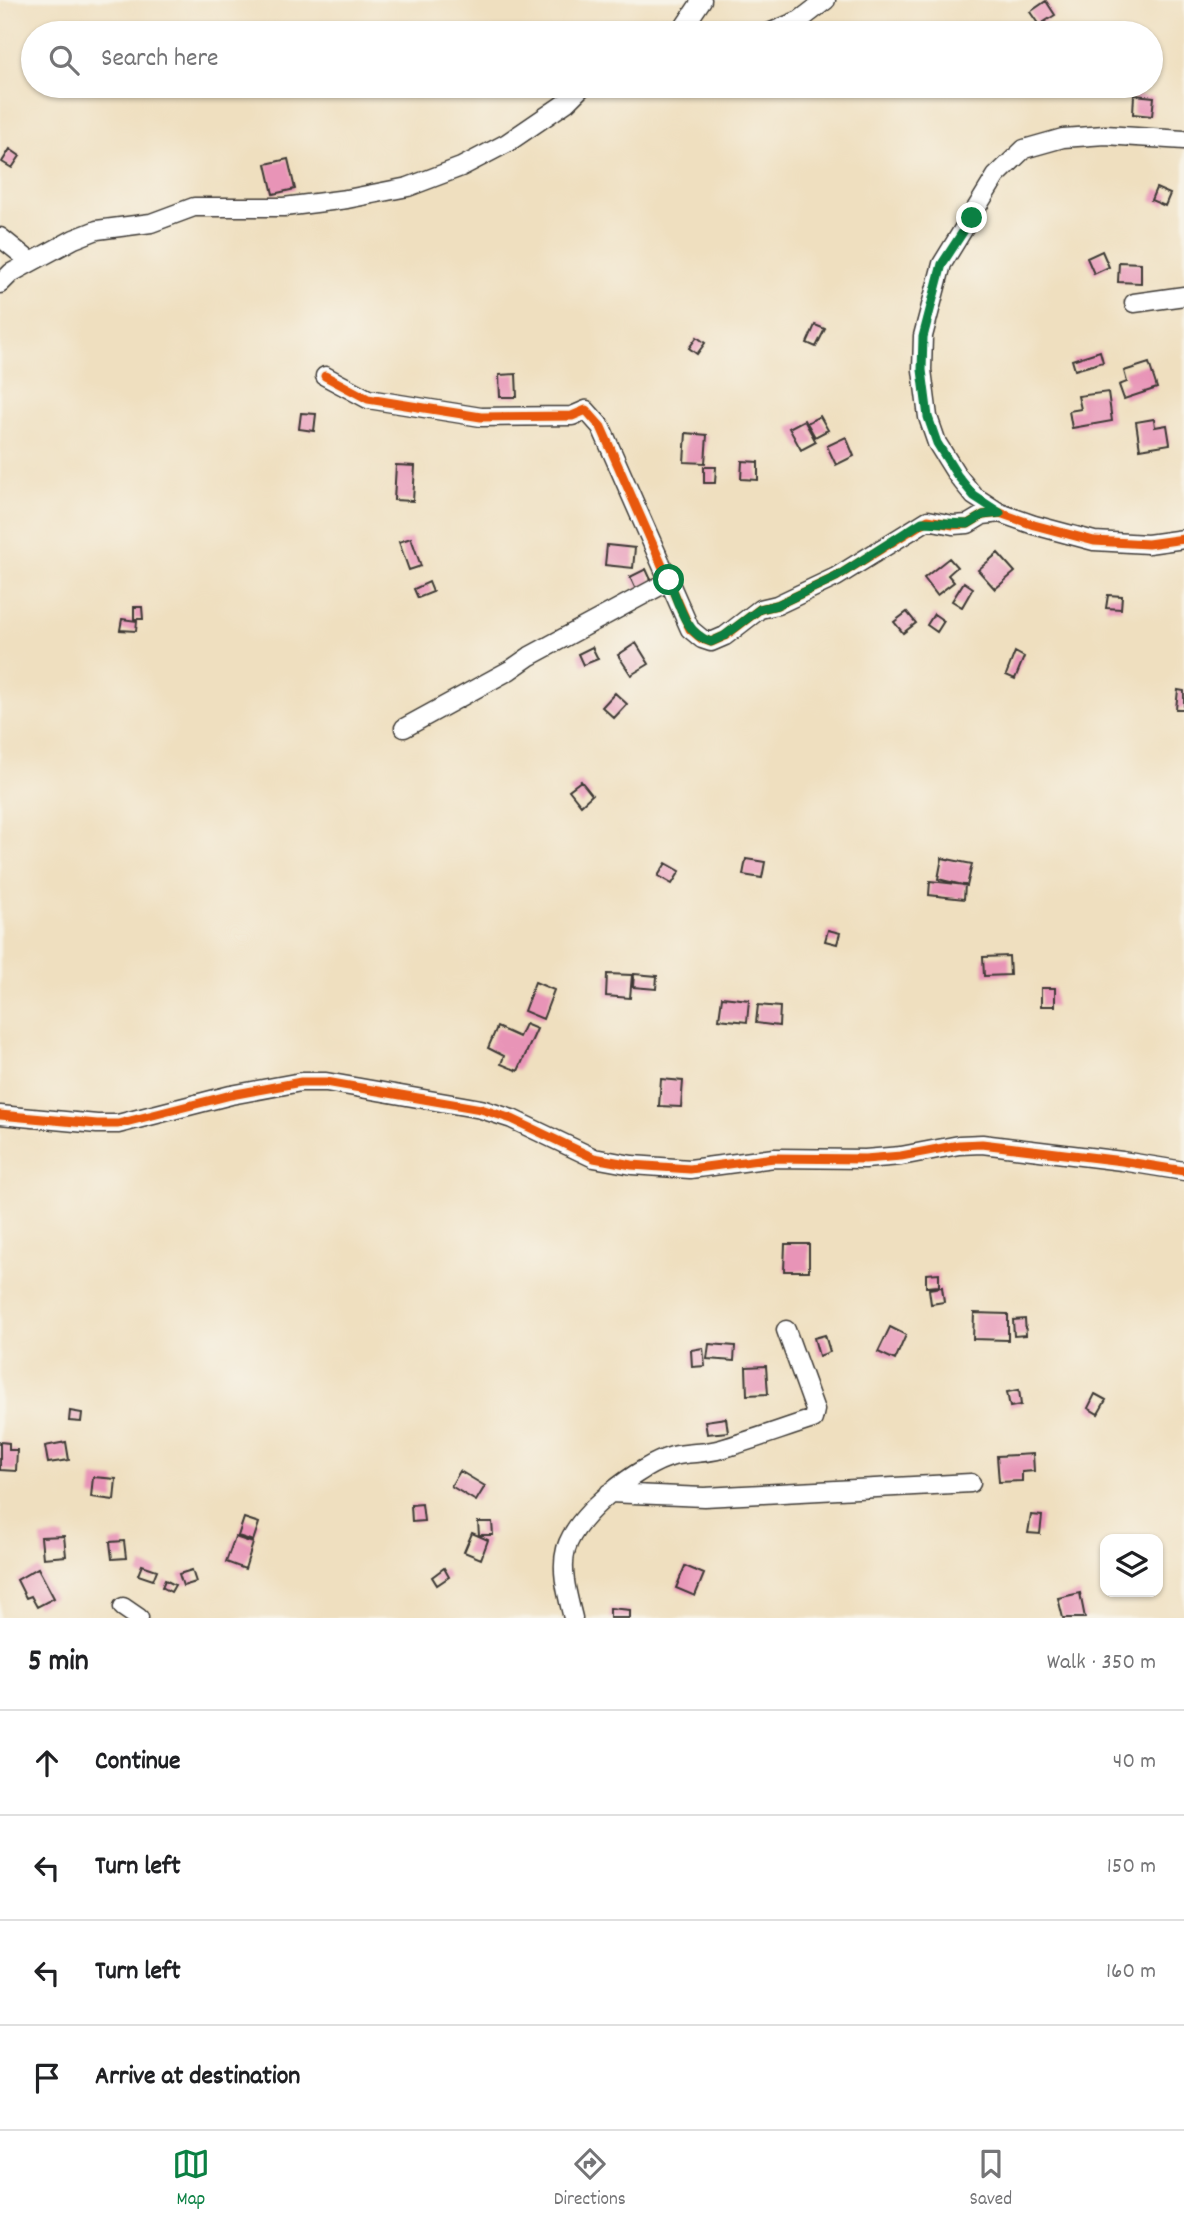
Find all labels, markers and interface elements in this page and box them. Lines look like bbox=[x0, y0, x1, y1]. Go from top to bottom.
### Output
search box bbox=[21, 21, 1163, 98]
icon: search bbox=[45, 41, 83, 79]
text: Search here bbox=[101, 41, 219, 78]
route end bbox=[956, 202, 987, 233]
route start bbox=[653, 564, 684, 595]
map controls bbox=[1100, 1534, 1163, 1597]
button: layers bbox=[1100, 1534, 1163, 1597]
text: 5 min bbox=[28, 1642, 89, 1685]
text: Walk · 350 m bbox=[1047, 1647, 1156, 1680]
icon: ahead bbox=[28, 1744, 66, 1782]
text: Continue bbox=[95, 1744, 180, 1781]
text: 40 m bbox=[1113, 1746, 1156, 1779]
icon: left bbox=[28, 1849, 66, 1887]
text: Turn left bbox=[95, 1849, 181, 1886]
text: 150 m bbox=[1107, 1851, 1156, 1884]
icon: left bbox=[28, 1954, 66, 1992]
text: Turn left bbox=[95, 1954, 181, 1991]
text: 160 m bbox=[1106, 1956, 1156, 1989]
icon: arrive bbox=[28, 2059, 66, 2097]
text: Arrive at destination bbox=[95, 2059, 300, 2096]
tab: Map bbox=[172, 2145, 210, 2214]
tab: Directions bbox=[554, 2145, 626, 2214]
tab: Saved bbox=[970, 2145, 1012, 2214]

